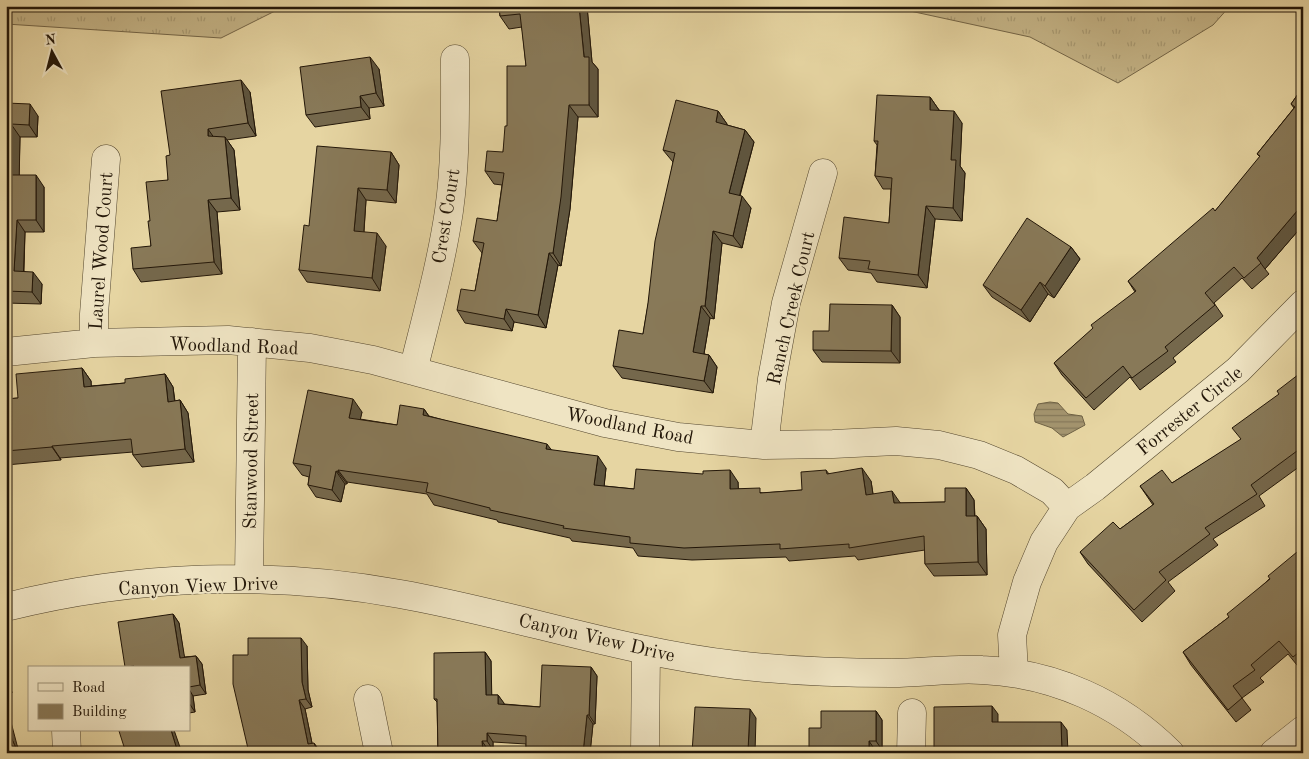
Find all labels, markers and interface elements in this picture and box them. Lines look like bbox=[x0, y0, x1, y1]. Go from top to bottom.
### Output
north arrow bbox=[28, 28, 78, 78]
text: N bbox=[44, 32, 57, 48]
street label: Crest Court bbox=[431, 167, 464, 265]
street label: Laurel Wood Court bbox=[87, 171, 118, 331]
street label: Ranch Creek Court bbox=[766, 230, 819, 387]
street label: Woodland Road bbox=[169, 336, 299, 359]
street label: Forrester Circle bbox=[1134, 364, 1247, 460]
street label: Stanwood Street bbox=[242, 393, 263, 529]
street label: Woodland Road bbox=[564, 406, 695, 449]
street label: Canyon View Drive bbox=[118, 575, 278, 600]
street label: Canyon View Drive bbox=[516, 612, 677, 667]
legend bbox=[28, 666, 190, 732]
text: Road bbox=[72, 681, 106, 696]
text: Building bbox=[72, 705, 127, 720]

